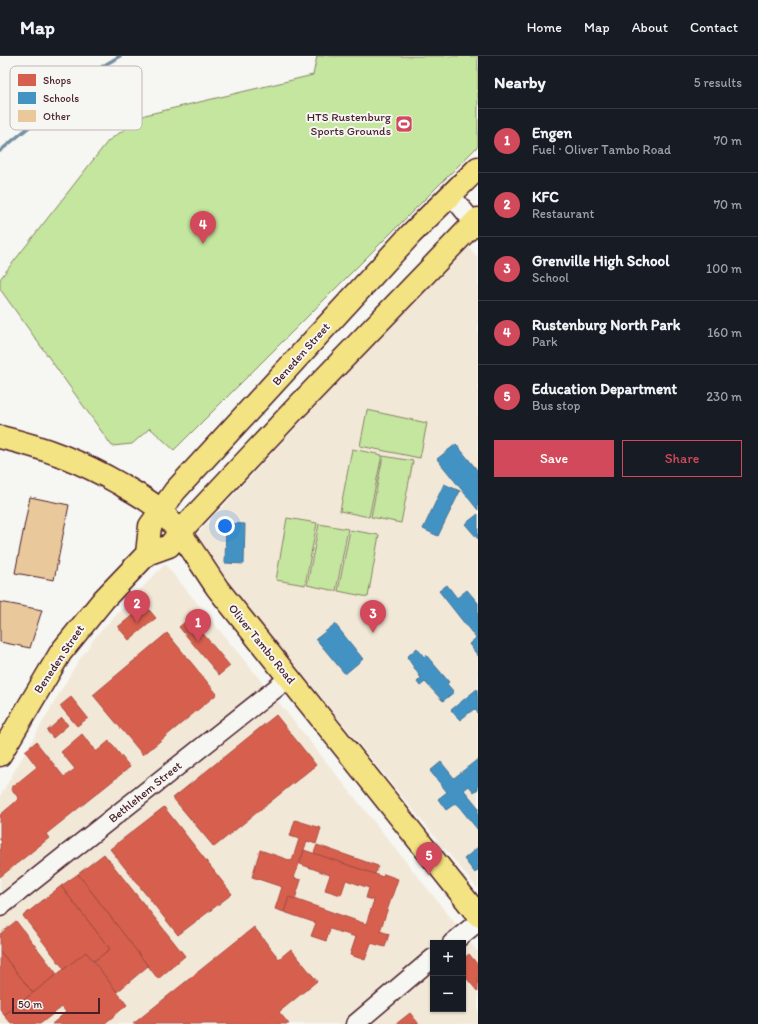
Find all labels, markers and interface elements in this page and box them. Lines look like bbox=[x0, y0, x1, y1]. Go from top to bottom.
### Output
text: Map bbox=[20, 16, 55, 39]
text: Home bbox=[527, 19, 562, 36]
text: Map bbox=[584, 19, 610, 36]
text: About bbox=[632, 19, 668, 36]
text: Contact bbox=[690, 19, 738, 36]
legend bbox=[10, 66, 142, 130]
text: Nearby bbox=[494, 72, 546, 92]
text: Shops bbox=[43, 74, 71, 87]
text: 5 results bbox=[694, 75, 742, 90]
text: Schools bbox=[43, 92, 79, 105]
text: Other bbox=[43, 110, 71, 123]
place label: HTS Rustenburg Sports Grounds bbox=[307, 110, 392, 138]
sports icon: HTS Rustenburg Sports Grounds bbox=[394, 114, 414, 134]
text: Engen bbox=[532, 124, 572, 142]
text: 1 bbox=[504, 133, 510, 148]
text: 70 m bbox=[714, 133, 742, 148]
text: Fuel · Oliver Tambo Road bbox=[532, 142, 671, 157]
text: KFC bbox=[532, 188, 559, 206]
text: 2 bbox=[504, 197, 510, 212]
text: 70 m bbox=[714, 197, 742, 212]
text: Restaurant bbox=[532, 206, 594, 221]
pin: 4 bbox=[190, 211, 216, 244]
text: Grenville High School bbox=[532, 252, 669, 270]
text: 3 bbox=[503, 261, 511, 276]
text: 100 m bbox=[706, 261, 742, 276]
text: School bbox=[532, 270, 569, 285]
text: Rustenburg North Park bbox=[532, 316, 680, 334]
street label: Beneden Street bbox=[269, 319, 333, 388]
text: 4 bbox=[503, 325, 511, 340]
text: 160 m bbox=[707, 325, 742, 340]
text: Park bbox=[532, 334, 558, 349]
text: Education Department bbox=[532, 380, 677, 398]
text: 5 bbox=[504, 389, 510, 404]
text: 230 m bbox=[706, 389, 742, 404]
text: Bus stop bbox=[532, 398, 580, 413]
button: Save bbox=[494, 440, 614, 477]
button: Share bbox=[622, 440, 742, 477]
your location bbox=[215, 516, 235, 536]
pin: 2 bbox=[124, 590, 150, 623]
pin: 3 bbox=[360, 600, 386, 633]
street label: Oliver Tambo Road bbox=[226, 601, 299, 687]
pin: 1 bbox=[185, 609, 211, 642]
street label: Beneden Street bbox=[31, 622, 87, 696]
street label: Bethlehem Street bbox=[106, 758, 185, 826]
pin: 5 bbox=[416, 842, 442, 875]
map controls bbox=[430, 940, 466, 1012]
button: + bbox=[430, 940, 466, 976]
button: − bbox=[430, 976, 466, 1012]
scale bar bbox=[12, 996, 100, 1015]
text: 50 m bbox=[18, 998, 42, 1011]

